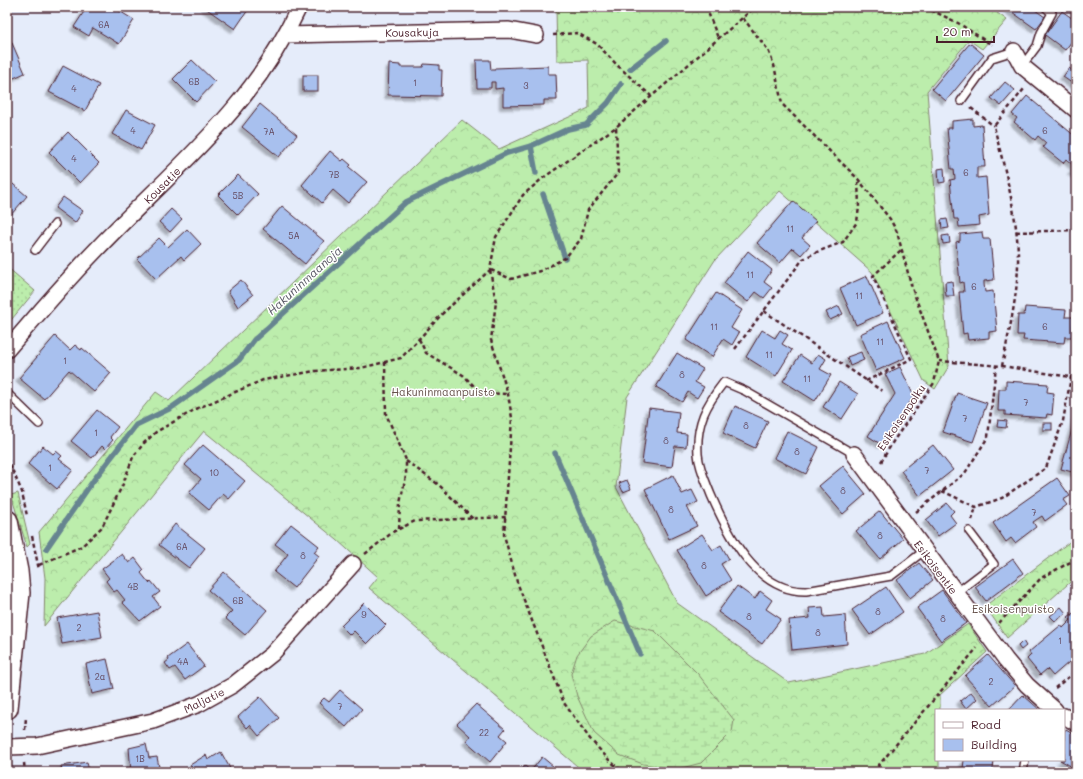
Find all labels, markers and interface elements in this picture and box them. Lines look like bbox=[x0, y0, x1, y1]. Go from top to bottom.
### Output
scale bar bbox=[937, 18, 994, 44]
house number: 6A bbox=[98, 19, 110, 30]
text: 20 m bbox=[943, 23, 971, 39]
street label: Kousakuja bbox=[385, 24, 439, 40]
house number: 6B bbox=[188, 76, 200, 87]
house number: 1 bbox=[413, 77, 417, 88]
house number: 3 bbox=[523, 80, 529, 91]
house number: 4 bbox=[71, 83, 77, 94]
house number: 4 bbox=[130, 125, 136, 136]
house number: 6 bbox=[1042, 125, 1048, 136]
house number: 7A bbox=[263, 126, 275, 137]
house number: 4 bbox=[71, 153, 77, 164]
street label: Kousatie bbox=[140, 163, 184, 207]
house number: 6 bbox=[963, 167, 969, 178]
house number: 7B bbox=[329, 169, 340, 180]
house number: 5B bbox=[233, 190, 244, 201]
house number: 11 bbox=[786, 223, 794, 234]
house number: 5A bbox=[288, 230, 300, 241]
water label: Hakuninmaanoja bbox=[263, 242, 345, 318]
house number: 11 bbox=[746, 269, 754, 280]
house number: 6 bbox=[971, 281, 977, 292]
house number: 11 bbox=[855, 290, 863, 301]
house number: 11 bbox=[710, 321, 718, 332]
house number: 6 bbox=[1042, 321, 1048, 332]
house number: 11 bbox=[876, 336, 884, 347]
house number: 11 bbox=[765, 349, 773, 360]
house number: 1 bbox=[63, 355, 67, 366]
house number: 8 bbox=[679, 369, 685, 380]
house number: 11 bbox=[803, 373, 811, 384]
street label: Esikoisenpolku bbox=[873, 381, 929, 453]
park label: Hakuninmaanpuisto bbox=[391, 384, 495, 399]
house number: 7 bbox=[1023, 397, 1029, 408]
house number: 7 bbox=[962, 413, 968, 424]
house number: 8 bbox=[743, 420, 749, 431]
house number: 1 bbox=[94, 427, 98, 438]
house number: 8 bbox=[663, 435, 669, 446]
house number: 8 bbox=[794, 446, 800, 457]
house number: 1 bbox=[48, 462, 52, 473]
house number: 7 bbox=[924, 465, 930, 476]
house number: 10 bbox=[209, 467, 219, 478]
house number: 8 bbox=[840, 485, 846, 496]
house number: 8 bbox=[668, 504, 674, 515]
house number: 7 bbox=[1031, 507, 1037, 518]
house number: 8 bbox=[877, 530, 883, 541]
street label: Esikoisentie bbox=[911, 537, 961, 597]
house number: 6A bbox=[176, 541, 188, 552]
house number: 8 bbox=[300, 550, 306, 561]
house number: 8 bbox=[701, 560, 707, 571]
house number: 4B bbox=[128, 581, 139, 592]
house number: 6B bbox=[232, 595, 244, 606]
park label: Esikoisenpuisto bbox=[972, 601, 1054, 616]
house number: 8 bbox=[875, 606, 881, 617]
house number: 9 bbox=[361, 609, 367, 620]
house number: 8 bbox=[746, 611, 752, 622]
house number: 8 bbox=[940, 613, 946, 624]
house number: 2 bbox=[76, 622, 82, 633]
house number: 8 bbox=[815, 627, 821, 638]
house number: 1 bbox=[1058, 635, 1062, 646]
house number: 4A bbox=[177, 656, 189, 667]
house number: 2a bbox=[95, 671, 106, 682]
house number: 2 bbox=[988, 676, 994, 687]
street label: Maljatie bbox=[181, 684, 227, 716]
house number: 7 bbox=[337, 701, 343, 712]
legend bbox=[935, 709, 1065, 761]
text: Road bbox=[971, 716, 1001, 732]
house number: 22 bbox=[479, 727, 489, 738]
text: Building bbox=[971, 736, 1017, 752]
house number: 1B bbox=[135, 753, 145, 764]

